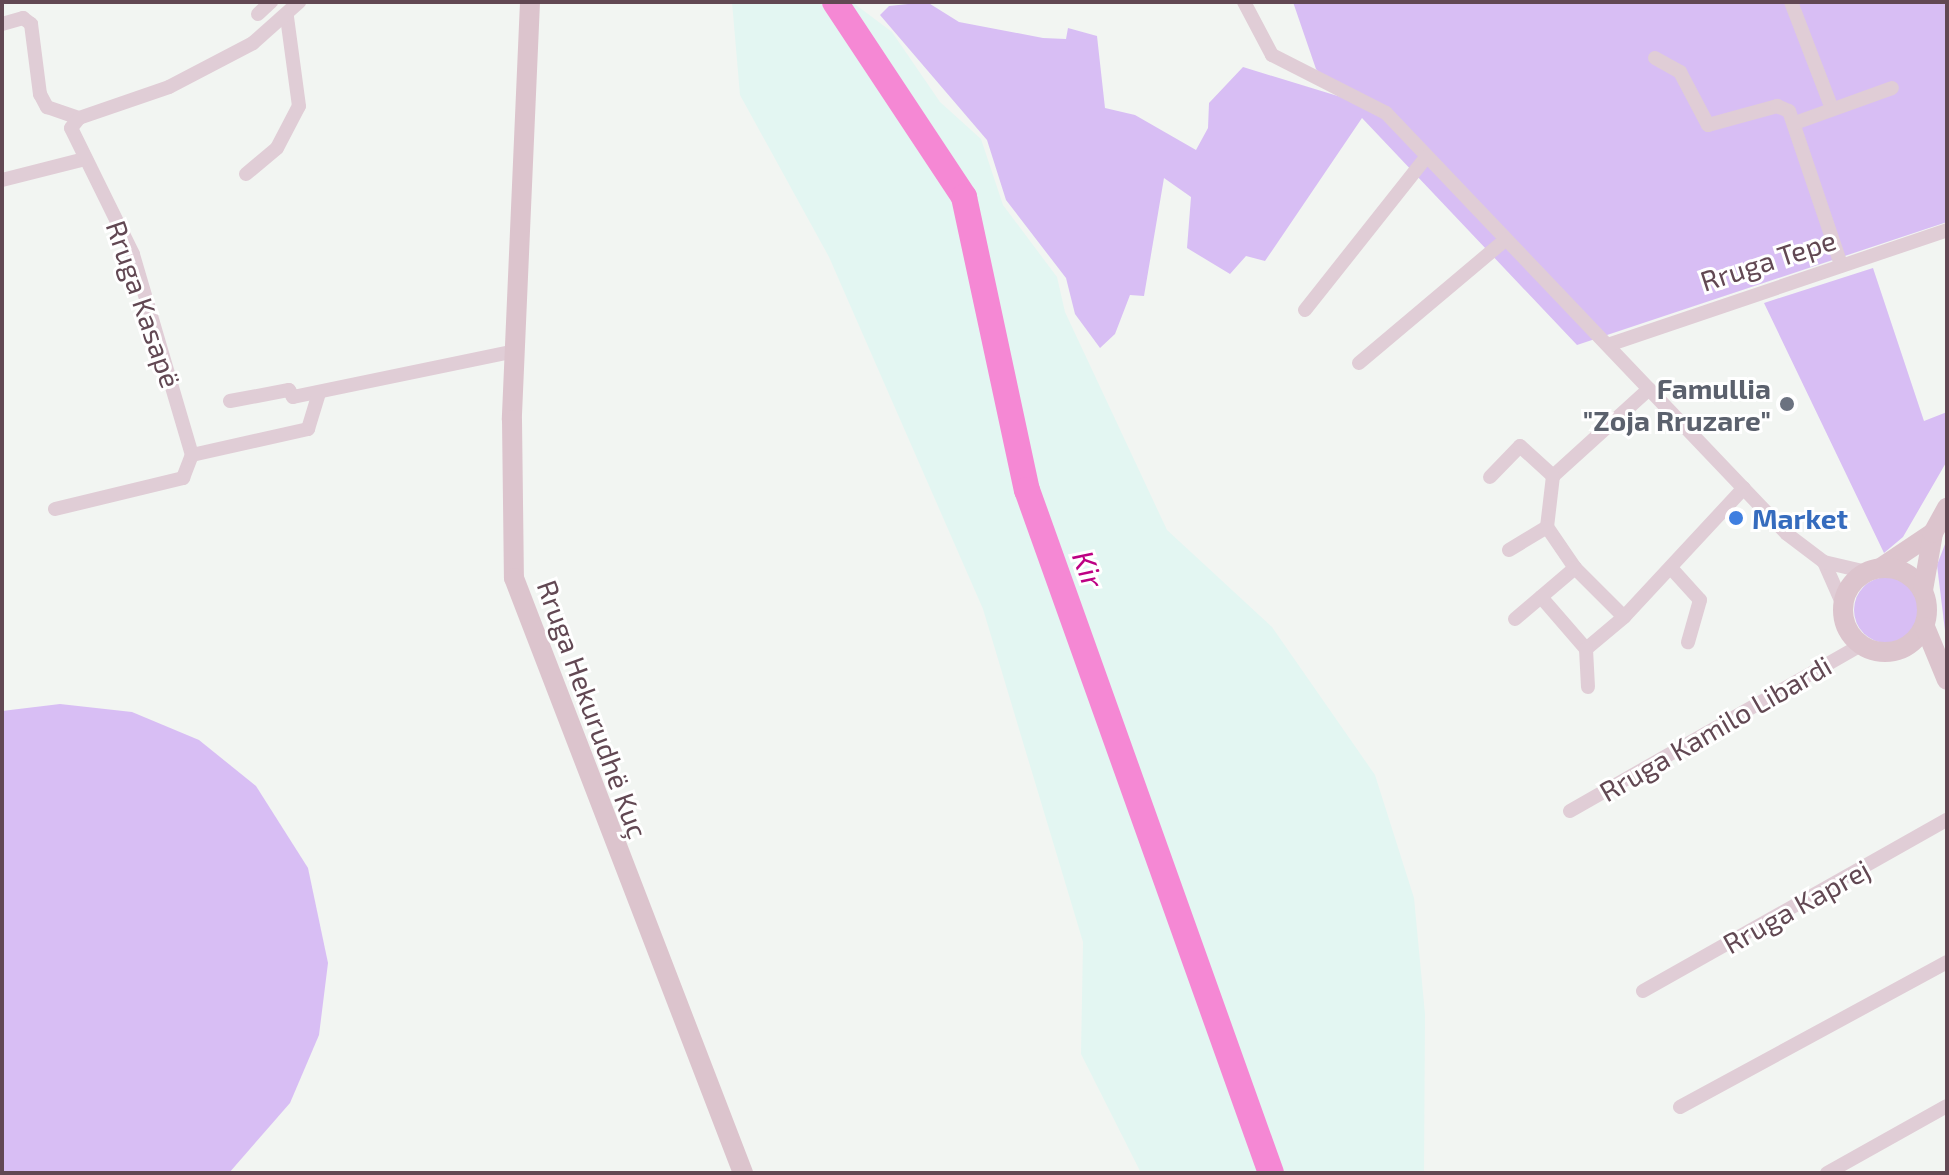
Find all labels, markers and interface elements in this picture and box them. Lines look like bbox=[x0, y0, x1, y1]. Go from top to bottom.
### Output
street label: Rruga Kasapë bbox=[100, 216, 188, 392]
street label: Rruga Tepe bbox=[1696, 222, 1840, 298]
place label: Famullia "Zoja Rruzare" bbox=[1583, 371, 1771, 437]
marker: Famullia "Zoja Rruzare" bbox=[1778, 395, 1796, 413]
place label: Market bbox=[1752, 501, 1848, 535]
marker: Market bbox=[1727, 509, 1745, 527]
water label: Kir bbox=[1066, 545, 1112, 593]
street label: Rruga Hekurudhë Kuç bbox=[531, 575, 655, 843]
street label: Rruga Kamilo Libardi bbox=[1593, 648, 1837, 808]
street label: Rruga Kaprej bbox=[1717, 852, 1875, 960]

